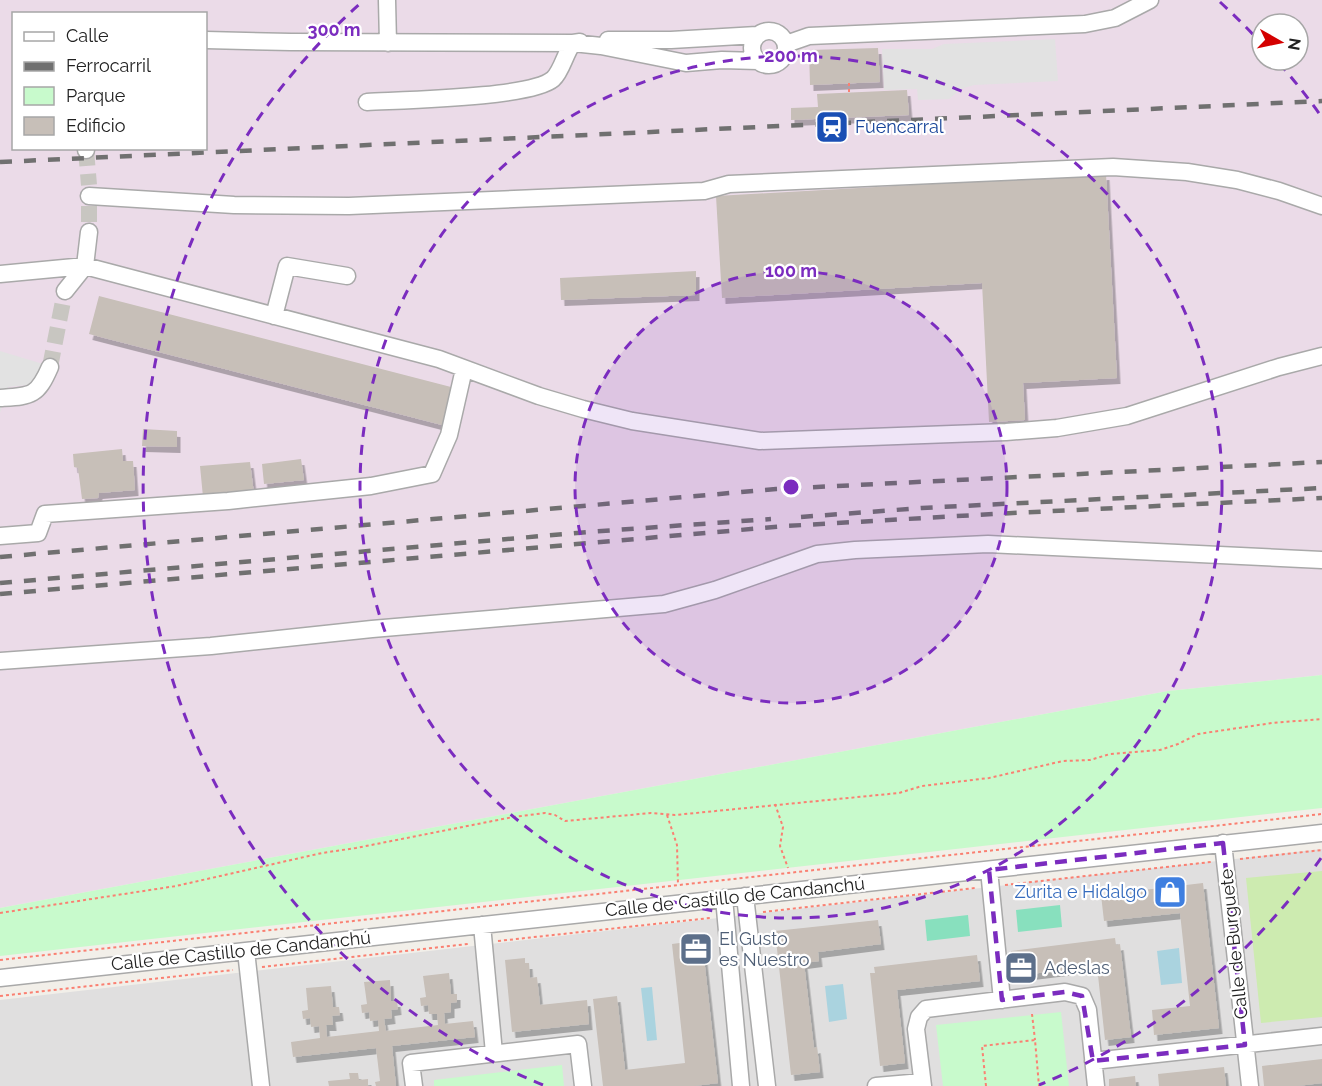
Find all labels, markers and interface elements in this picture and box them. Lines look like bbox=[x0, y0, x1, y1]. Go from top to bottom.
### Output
legend bbox=[12, 12, 207, 150]
north arrow bbox=[1250, 12, 1310, 72]
text: 300 m bbox=[307, 19, 361, 40]
text: Calle bbox=[66, 25, 109, 46]
text: N bbox=[1284, 37, 1305, 52]
text: 200 m bbox=[764, 45, 818, 66]
text: Ferrocarril bbox=[66, 55, 151, 76]
text: Parque bbox=[66, 85, 126, 106]
station icon: Fuencarral bbox=[814, 109, 850, 145]
text: Edificio bbox=[66, 115, 126, 136]
place label: Fuencarral bbox=[855, 116, 944, 137]
text: 100 m bbox=[765, 260, 817, 281]
centre of rings bbox=[781, 477, 801, 497]
street label: Calle de Burguete bbox=[1215, 867, 1252, 1020]
street label: Calle de Castillo de Candanchú bbox=[604, 872, 866, 921]
shop icon: Zurita e Hidalgo bbox=[1152, 874, 1188, 910]
place label: Zurita e Hidalgo bbox=[1014, 881, 1147, 902]
street label: Calle de Castillo de Candanchú bbox=[110, 926, 372, 975]
place label: El Gusto es Nuestro bbox=[719, 928, 810, 970]
office icon: El Gusto es Nuestro bbox=[678, 931, 714, 967]
office icon: Adeslas bbox=[1003, 950, 1039, 986]
place label: Adeslas bbox=[1044, 957, 1110, 978]

